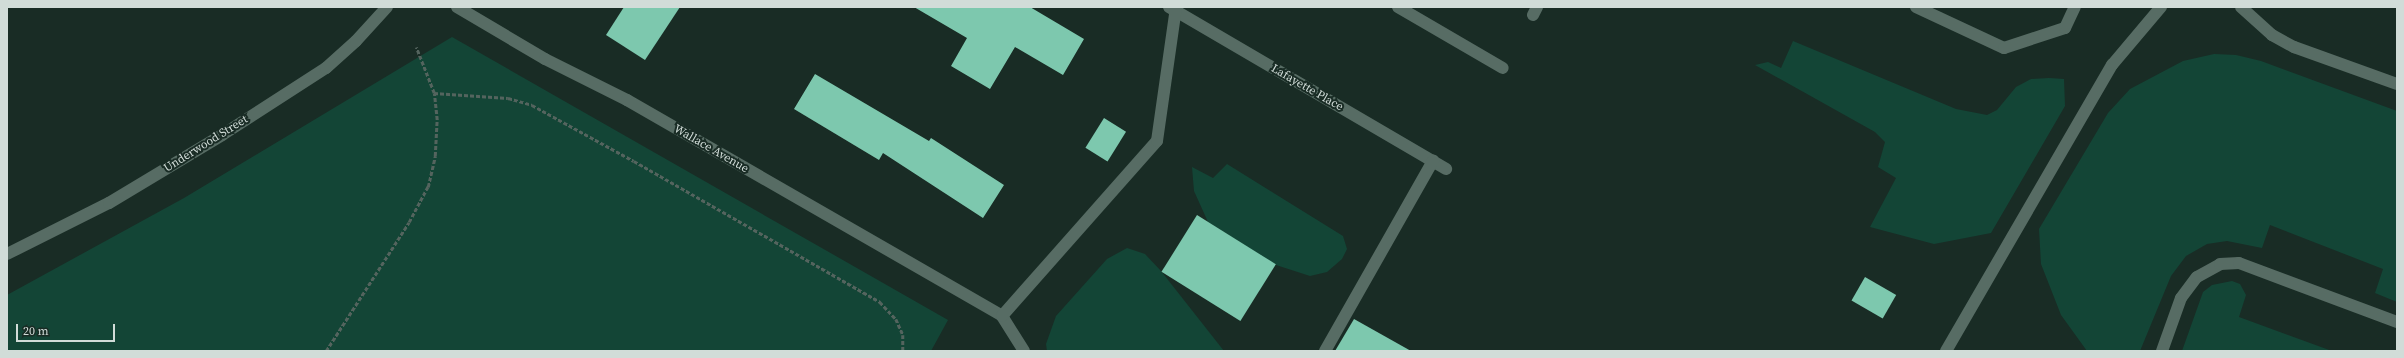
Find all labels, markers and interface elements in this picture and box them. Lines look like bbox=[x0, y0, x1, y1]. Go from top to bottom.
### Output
street label: Lafayette Place bbox=[1268, 62, 1346, 114]
street label: Underwood Street bbox=[161, 112, 251, 176]
street label: Wallace Avenue bbox=[671, 122, 751, 176]
scale bar bbox=[18, 316, 117, 342]
text: 20 m bbox=[23, 323, 49, 339]

